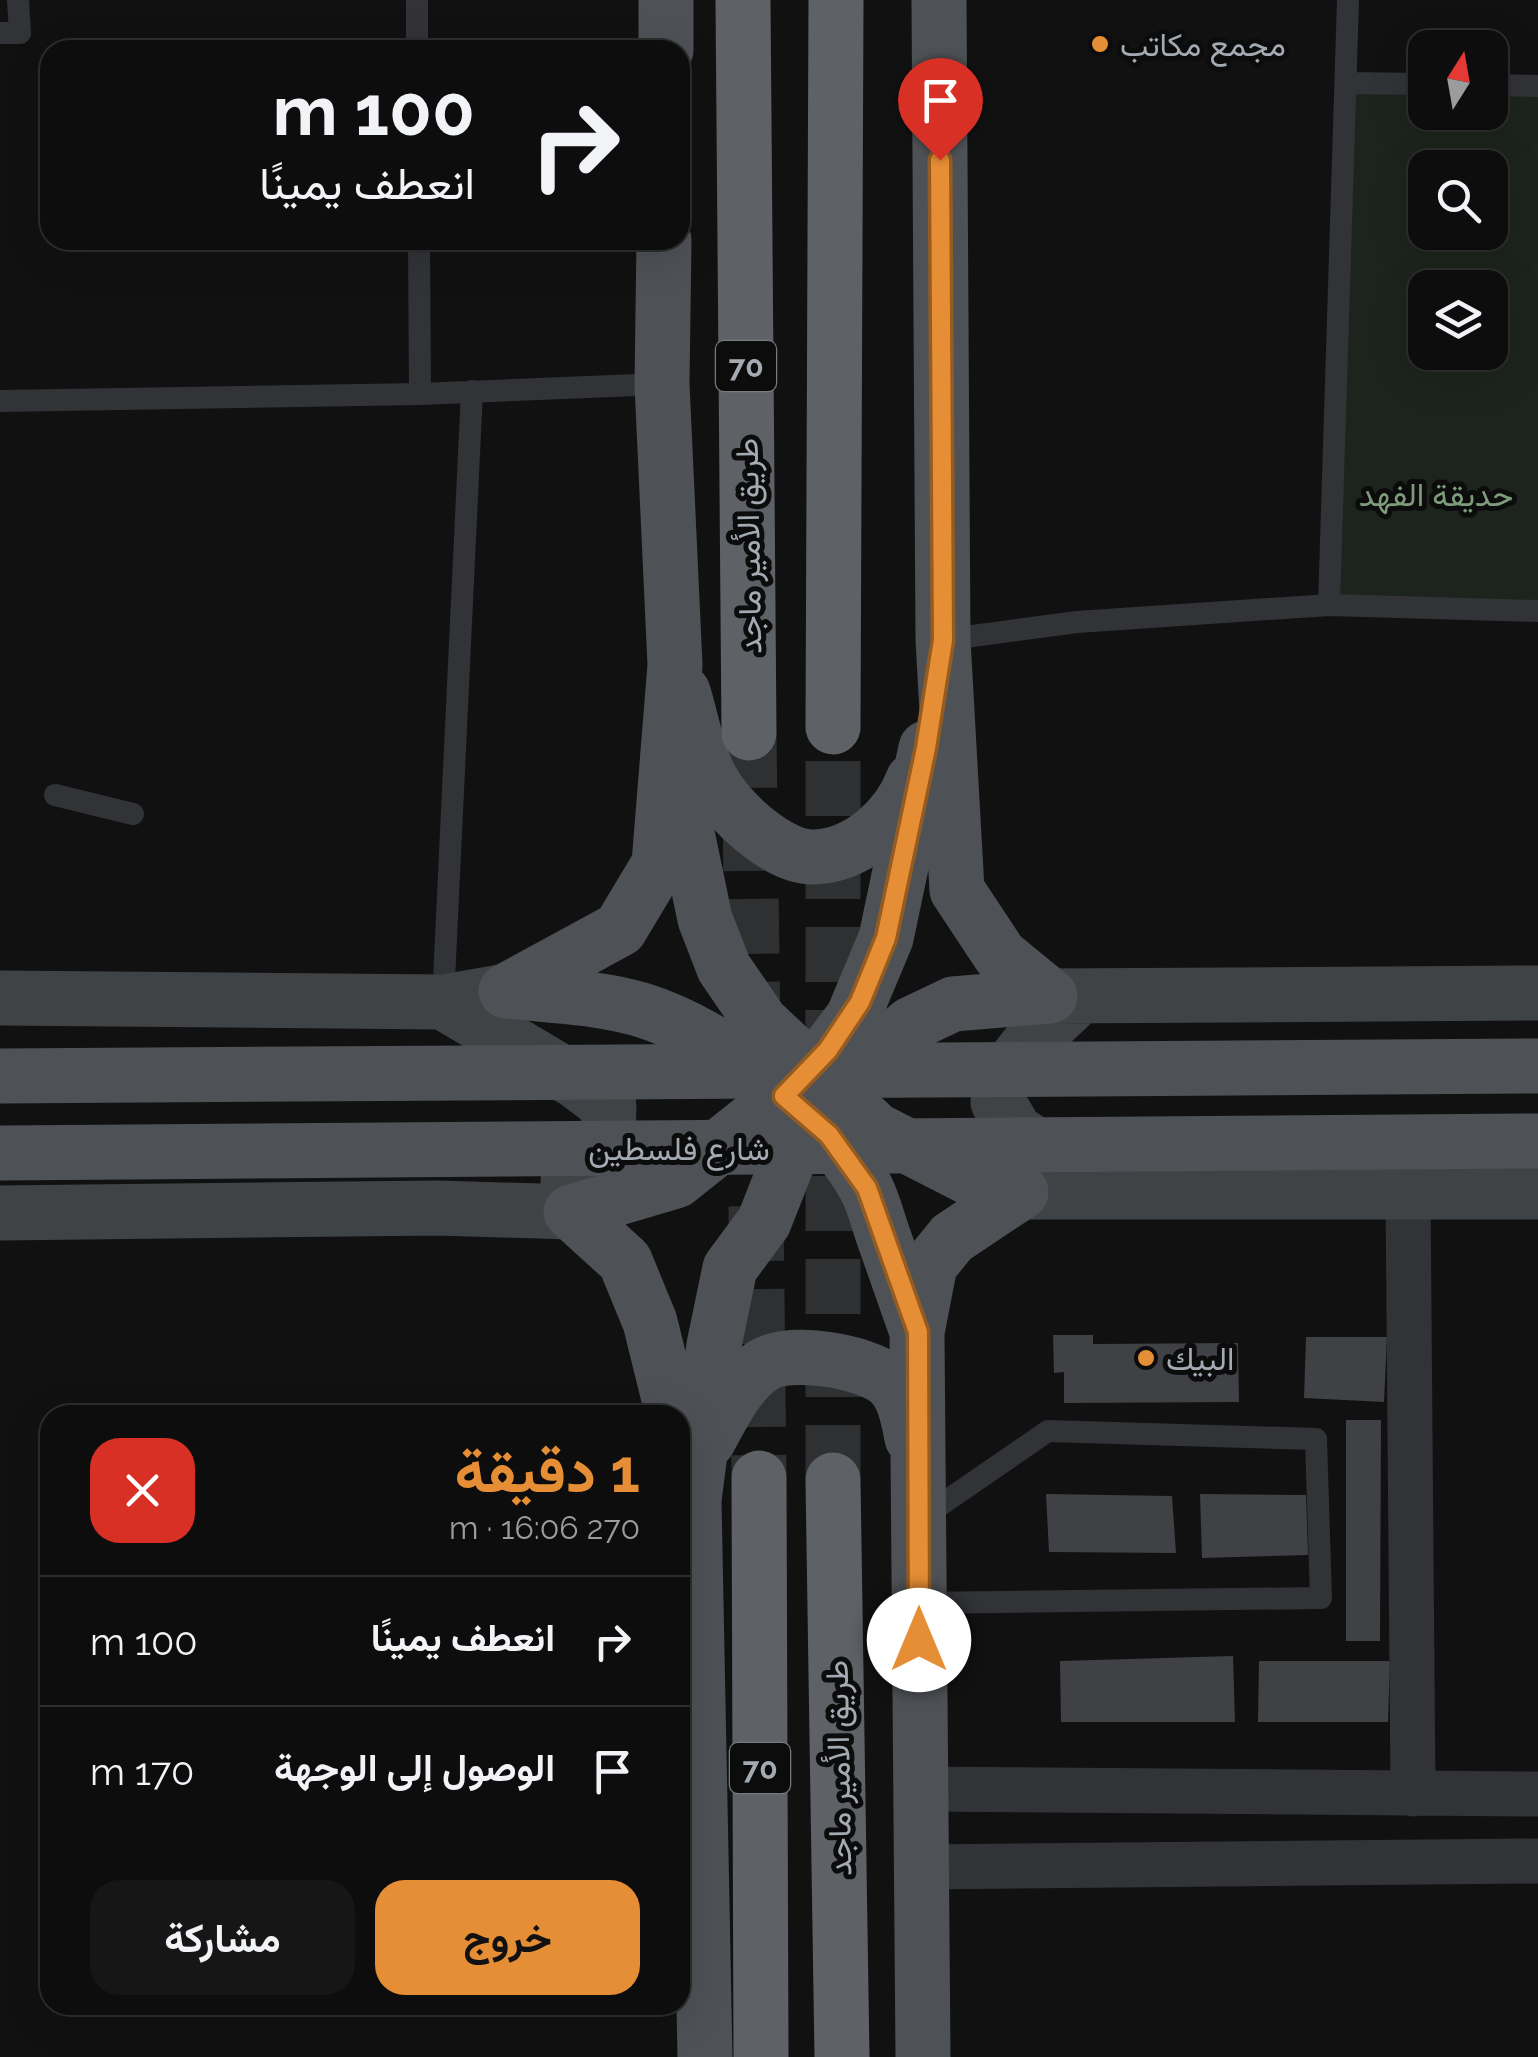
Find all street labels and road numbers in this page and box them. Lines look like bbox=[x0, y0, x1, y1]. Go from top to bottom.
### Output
road number: 70 bbox=[716, 341, 776, 391]
street label: طريق الأمير ماجد bbox=[728, 438, 770, 654]
street label: شارع فلسطين bbox=[588, 1130, 770, 1171]
street label: طريق الأمير ماجد bbox=[818, 1660, 860, 1876]
road number: 70 bbox=[730, 1743, 790, 1793]

